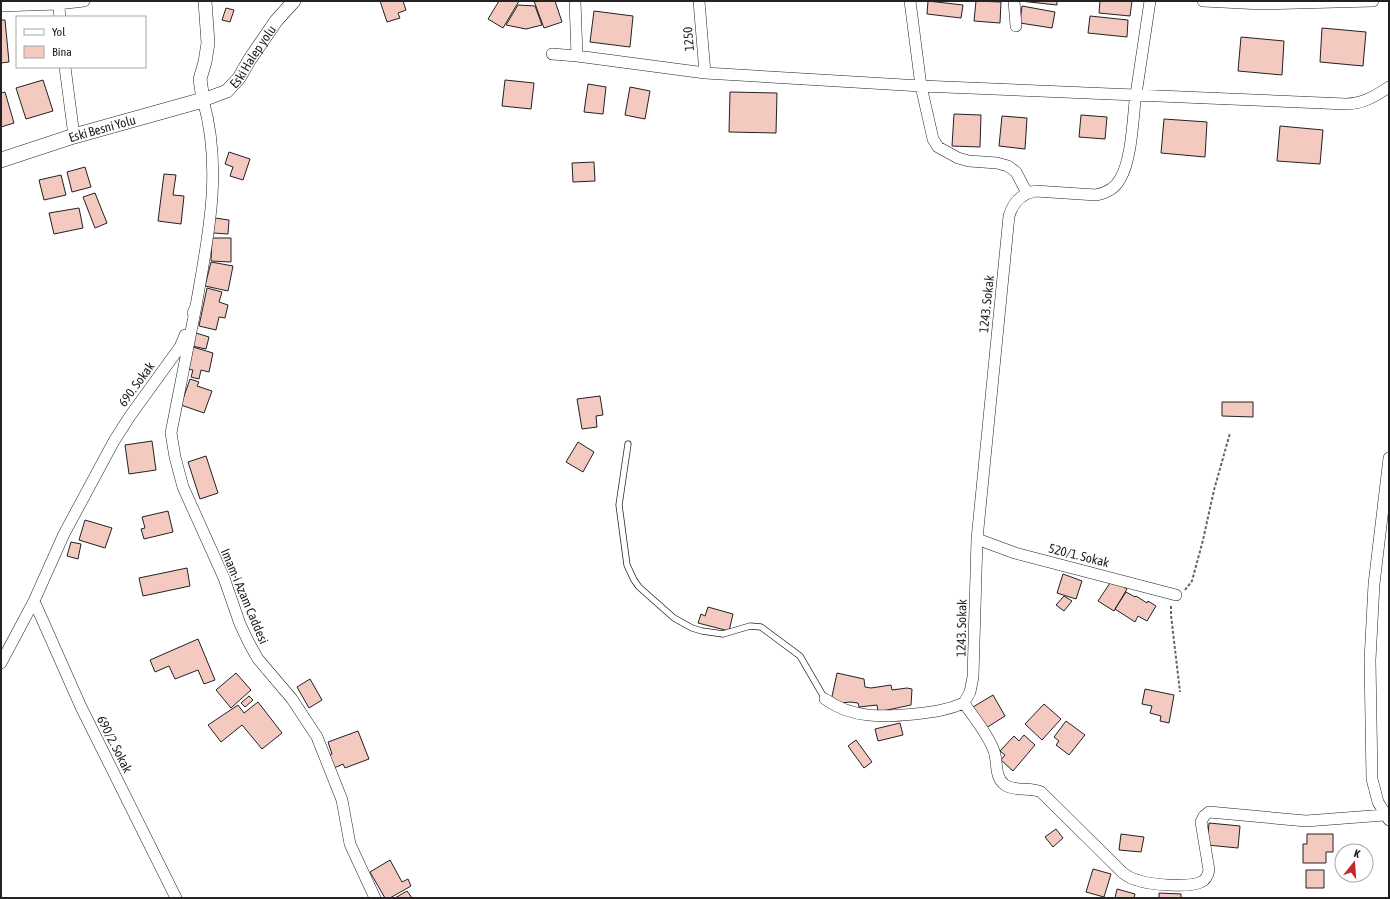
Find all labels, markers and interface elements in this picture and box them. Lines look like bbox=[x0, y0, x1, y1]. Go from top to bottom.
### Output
legend bbox=[16, 16, 146, 68]
street label: Eski Halep yolu bbox=[227, 22, 279, 91]
text: Yol bbox=[52, 25, 66, 39]
street label: 1250 bbox=[680, 26, 697, 52]
text: Bina bbox=[52, 45, 72, 59]
street label: Eski Besni Yolu bbox=[67, 112, 137, 145]
street label: 1243. Sokak bbox=[976, 274, 997, 333]
street label: 690. Sokak bbox=[115, 359, 158, 410]
street label: 520/1. Sokak bbox=[1047, 541, 1111, 570]
street label: Imam-i Azam Caddesi bbox=[218, 546, 271, 646]
street label: 1243. Sokak bbox=[953, 599, 970, 657]
street label: 690/2. Sokak bbox=[94, 713, 135, 775]
north arrow bbox=[1334, 843, 1374, 883]
text: K bbox=[1353, 847, 1362, 860]

